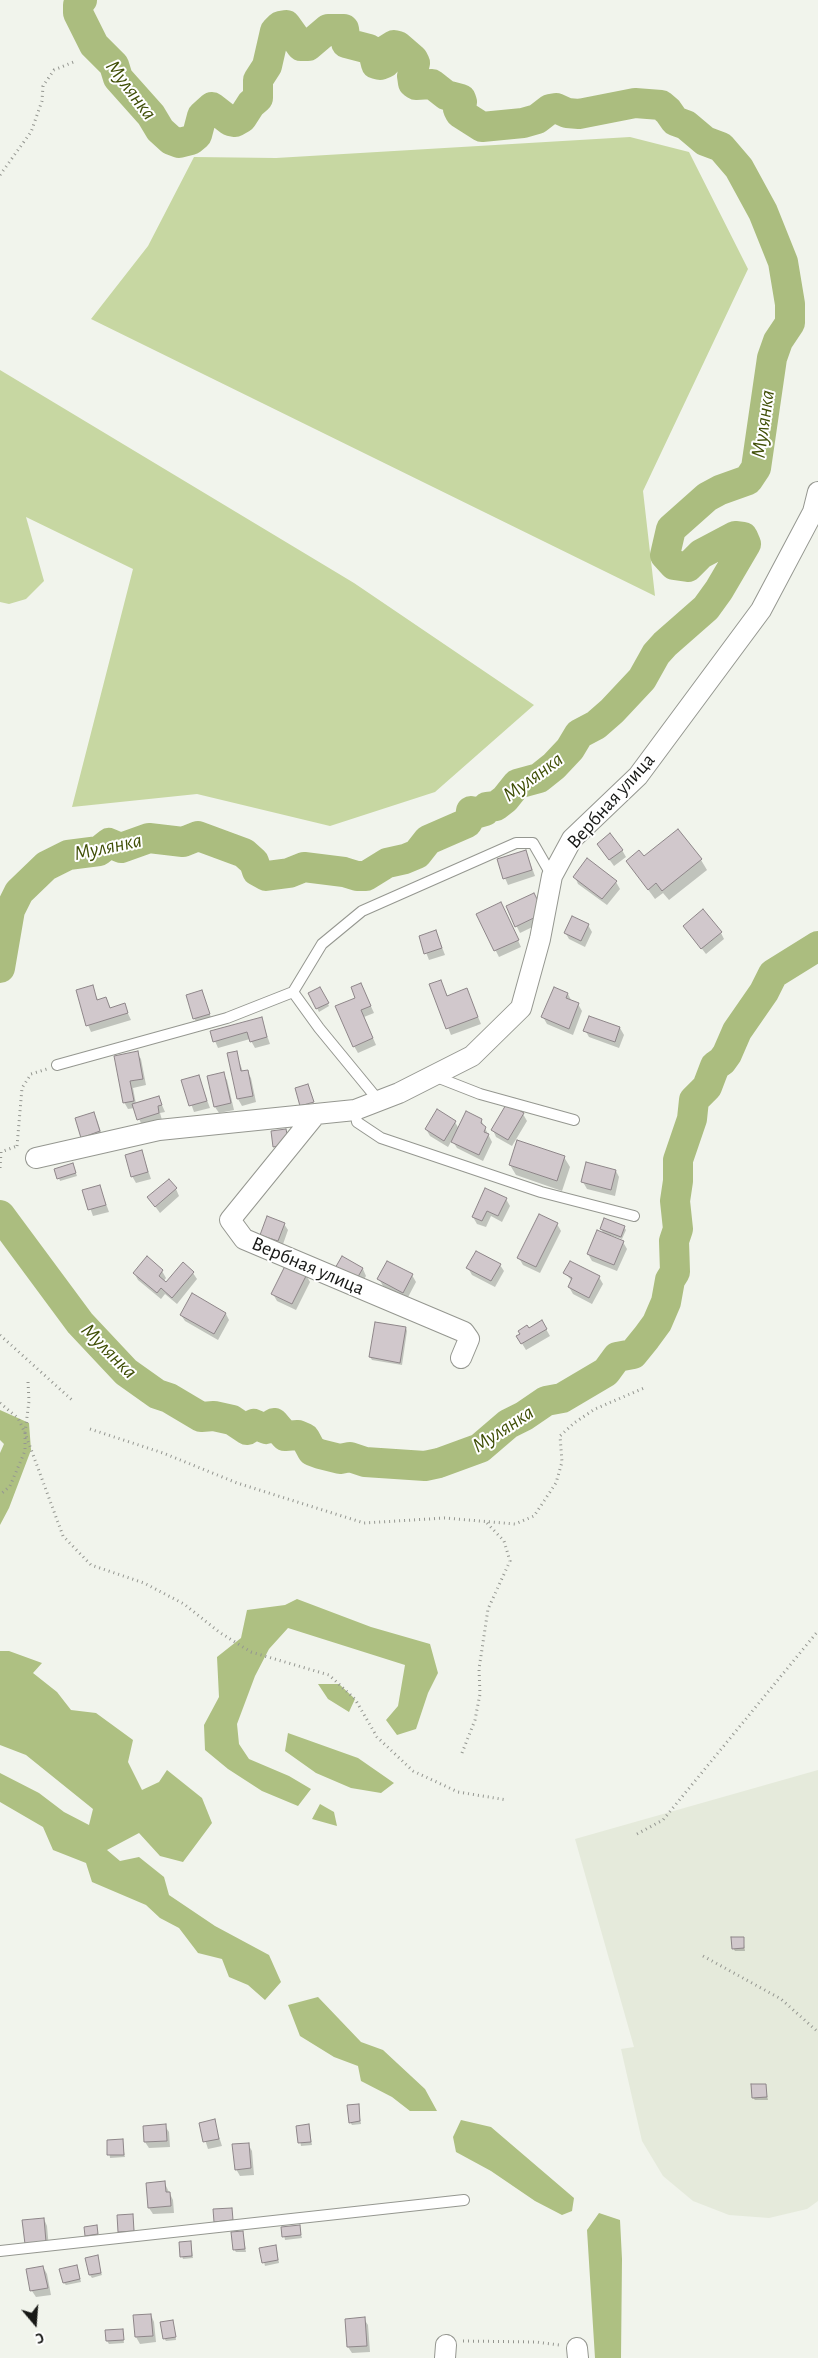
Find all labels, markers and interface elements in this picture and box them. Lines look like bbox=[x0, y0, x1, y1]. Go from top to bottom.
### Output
water label: Мулянка bbox=[100, 55, 162, 125]
water label: Мулянка bbox=[746, 388, 780, 460]
water label: Мулянка bbox=[498, 747, 568, 807]
street label: Вербная улица bbox=[562, 748, 660, 854]
water label: Мулянка bbox=[72, 828, 144, 866]
street label: Вербная улица bbox=[248, 1231, 368, 1301]
water label: Мулянка bbox=[76, 1318, 142, 1384]
water label: Мулянка bbox=[467, 1400, 539, 1458]
north arrow bbox=[10, 2298, 60, 2348]
text: С bbox=[34, 2329, 45, 2345]

